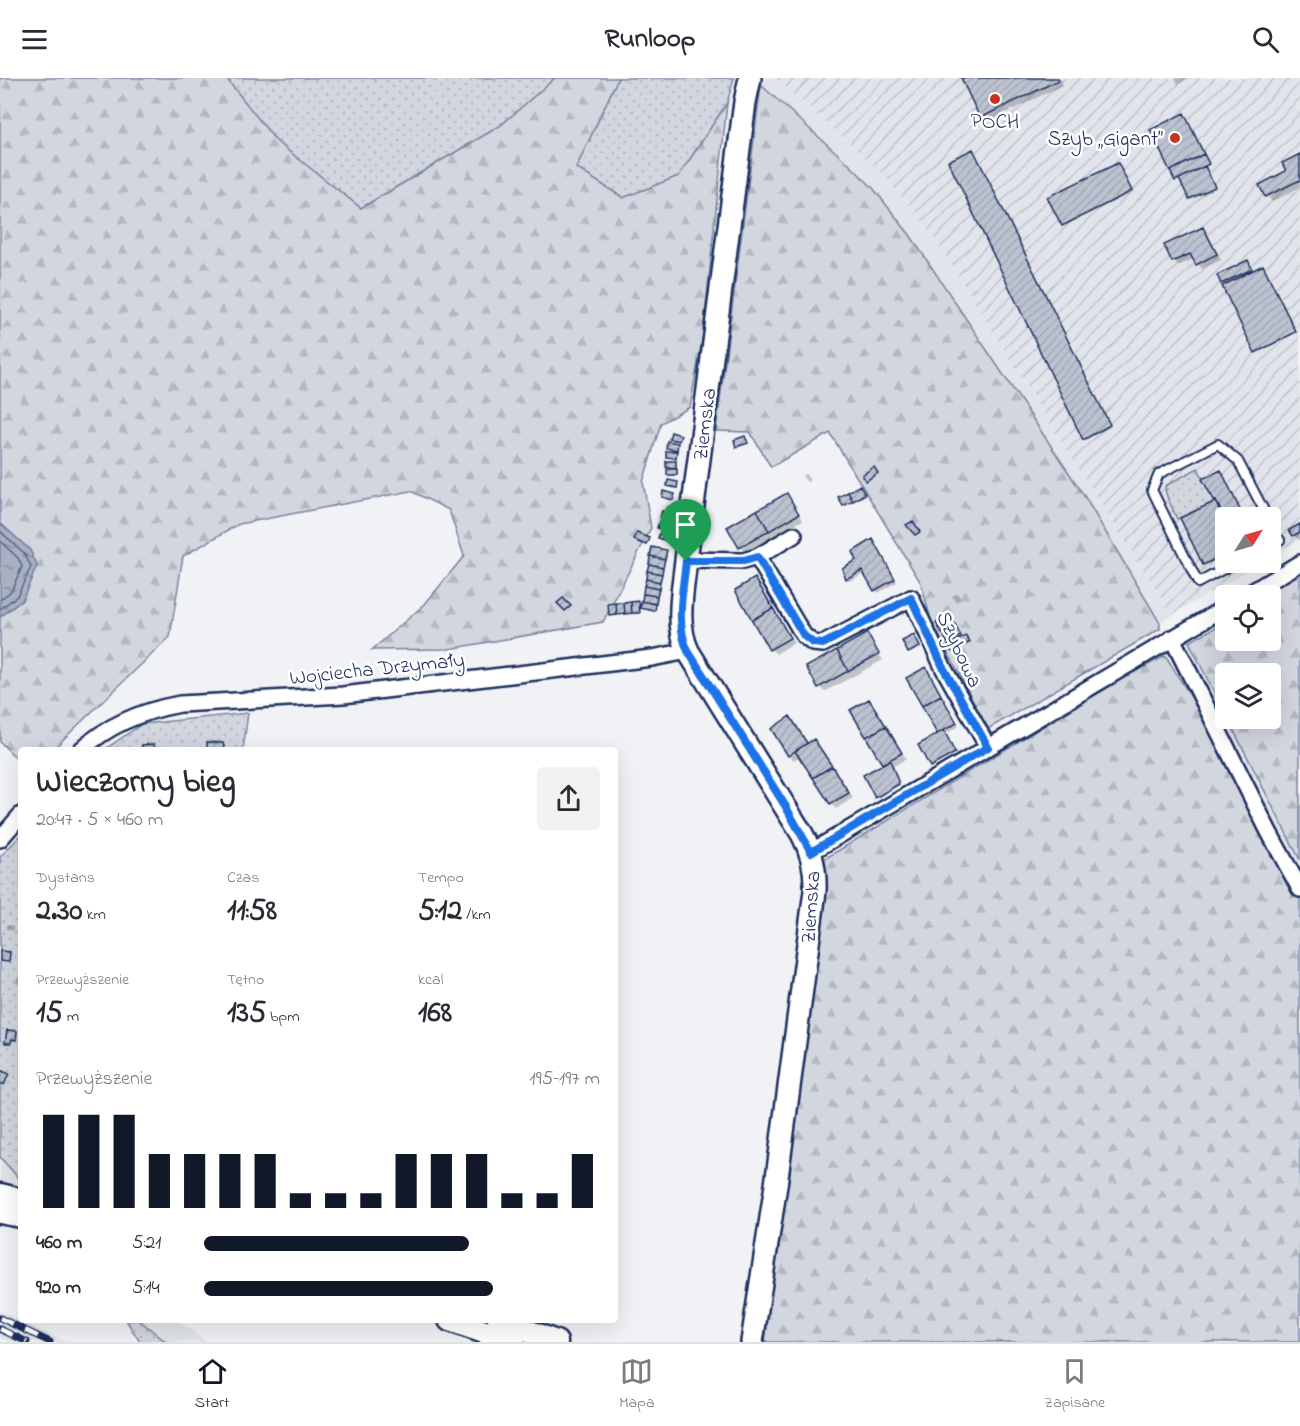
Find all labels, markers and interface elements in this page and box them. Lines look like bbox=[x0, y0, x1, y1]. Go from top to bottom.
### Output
text: Runloop bbox=[605, 20, 695, 59]
icon: menu bbox=[18, 23, 51, 56]
icon: search bbox=[1249, 23, 1282, 56]
marker: POCH bbox=[988, 92, 1002, 106]
place label: POCH bbox=[971, 108, 1019, 138]
place label: Szyb „Gigant” bbox=[1048, 125, 1163, 157]
marker: Szyb „Gigant” bbox=[1168, 131, 1182, 145]
street label: Ziemska bbox=[687, 386, 725, 462]
pin bbox=[660, 499, 711, 561]
north arrow bbox=[1215, 507, 1281, 573]
map controls bbox=[1215, 507, 1281, 729]
icon: arrive bbox=[669, 508, 702, 541]
button: locate bbox=[1215, 585, 1281, 651]
street label: Szybowa bbox=[926, 607, 989, 694]
street label: Wojciecha Drzymały bbox=[288, 646, 466, 696]
button: layers bbox=[1215, 663, 1281, 729]
text: Wieczorny bieg bbox=[36, 759, 236, 807]
button: share bbox=[537, 767, 600, 830]
text: 20:47 · 5 × 460 m bbox=[36, 806, 163, 835]
text: Dystans bbox=[36, 866, 95, 890]
text: Czas bbox=[227, 866, 259, 890]
text: Tempo bbox=[418, 866, 464, 890]
street label: Ziemska bbox=[794, 870, 829, 944]
text: 2.30 bbox=[36, 890, 82, 934]
text: 11:58 bbox=[227, 890, 277, 934]
text: 5:12 bbox=[418, 890, 462, 934]
text: km bbox=[82, 903, 106, 927]
text: /km bbox=[462, 903, 491, 927]
text: Przewyższenie bbox=[36, 968, 129, 992]
text: Tętno bbox=[227, 968, 264, 992]
text: kcal bbox=[418, 968, 443, 992]
text: 15 bbox=[36, 992, 63, 1036]
text: 135 bbox=[227, 992, 266, 1036]
text: 168 bbox=[418, 992, 452, 1036]
text: m bbox=[63, 1005, 79, 1029]
text: bpm bbox=[266, 1005, 300, 1029]
text: Przewyższenie bbox=[36, 1065, 152, 1094]
text: 195–197 m bbox=[529, 1065, 600, 1094]
text: 460 m bbox=[36, 1229, 82, 1258]
text: 5:21 bbox=[132, 1229, 161, 1258]
text: 920 m bbox=[36, 1274, 81, 1303]
text: 5:14 bbox=[132, 1274, 160, 1303]
tab: Start bbox=[195, 1355, 229, 1415]
tab: Mapa bbox=[619, 1355, 655, 1415]
tab: Zapisane bbox=[1044, 1355, 1105, 1415]

